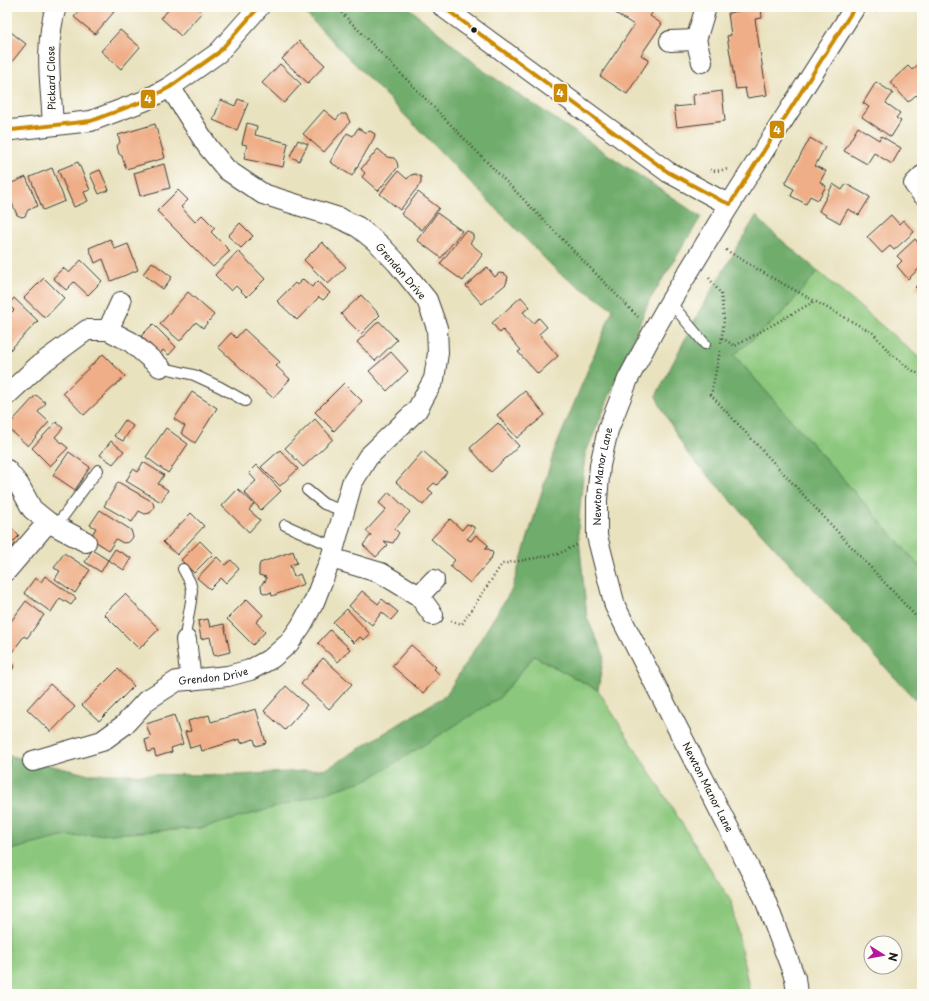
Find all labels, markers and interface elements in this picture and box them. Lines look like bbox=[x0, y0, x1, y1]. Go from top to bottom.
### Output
unlabelled marker bbox=[469, 25, 479, 35]
street label: Pickard Close bbox=[42, 45, 59, 110]
line badge: 4 bbox=[553, 83, 568, 103]
text: 4 bbox=[556, 84, 564, 101]
line badge: 4 bbox=[140, 89, 156, 109]
text: 4 bbox=[144, 90, 152, 107]
line badge: 4 bbox=[769, 120, 785, 139]
text: 4 bbox=[773, 121, 781, 138]
street label: Grendon Drive bbox=[373, 239, 430, 302]
street label: Newton Manor Lane bbox=[589, 425, 615, 526]
street label: Grendon Drive bbox=[177, 663, 250, 688]
street label: Newton Manor Lane bbox=[679, 739, 738, 835]
north arrow bbox=[863, 935, 903, 975]
text: N bbox=[884, 951, 902, 963]

